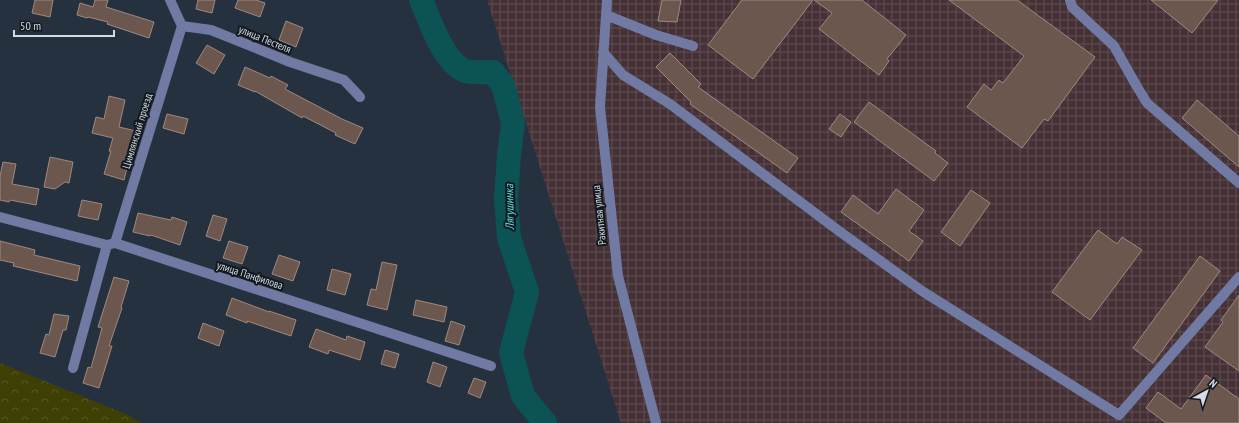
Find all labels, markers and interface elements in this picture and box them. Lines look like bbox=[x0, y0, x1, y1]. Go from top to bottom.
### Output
scale bar bbox=[14, 12, 114, 38]
text: 50 m bbox=[20, 18, 41, 33]
street label: улица Пестеля bbox=[237, 22, 293, 56]
street label: Цимлянский проезд bbox=[119, 92, 155, 170]
water label: Лягушинка bbox=[501, 183, 517, 231]
street label: Ракитная улица bbox=[589, 184, 609, 246]
street label: улица Панфилова bbox=[215, 258, 285, 292]
north arrow bbox=[1187, 371, 1227, 411]
text: N bbox=[1207, 376, 1220, 391]

